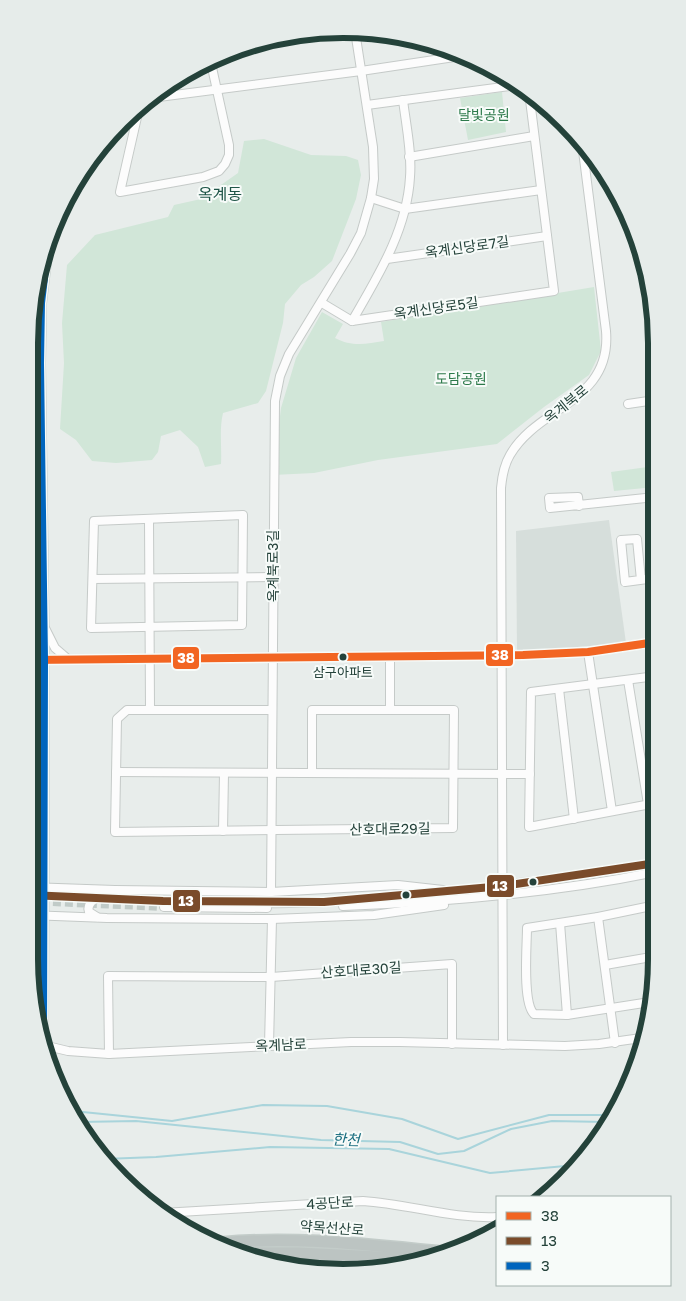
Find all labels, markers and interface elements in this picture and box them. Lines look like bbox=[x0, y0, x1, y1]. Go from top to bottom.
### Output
park label: 달빛공원 bbox=[458, 106, 510, 123]
district label: 옥계동 bbox=[198, 184, 242, 204]
street label: 옥계신당로7길 bbox=[424, 232, 510, 261]
street label: 옥계신당로5길 bbox=[392, 293, 479, 322]
park label: 도담공원 bbox=[435, 370, 487, 387]
street label: 옥계북로 bbox=[540, 381, 591, 426]
street label: 옥계북로3길 bbox=[264, 530, 281, 602]
line badge: 38 bbox=[485, 643, 514, 667]
line badge: 38 bbox=[172, 646, 200, 670]
text: 38 bbox=[491, 646, 509, 663]
text: 38 bbox=[177, 649, 195, 666]
marker: 삼구아파트 bbox=[338, 652, 348, 662]
place label: 삼구아파트 bbox=[313, 664, 373, 680]
street label: 산호대로29길 bbox=[349, 819, 431, 838]
line badge: 13 bbox=[486, 874, 515, 898]
text: 13 bbox=[492, 877, 508, 894]
unlabelled marker bbox=[528, 877, 538, 887]
line badge: 13 bbox=[172, 889, 201, 913]
unlabelled marker bbox=[401, 890, 411, 900]
text: 13 bbox=[178, 892, 194, 909]
street label: 산호대로30길 bbox=[320, 958, 402, 981]
street label: 옥계남로 bbox=[255, 1035, 307, 1054]
water label: 한천 bbox=[332, 1130, 362, 1149]
street label: 4공단로 bbox=[306, 1193, 354, 1212]
legend bbox=[496, 1196, 671, 1286]
text: 38 bbox=[541, 1206, 559, 1224]
street label: 약목선산로 bbox=[299, 1217, 365, 1238]
text: 13 bbox=[541, 1231, 557, 1249]
text: 3 bbox=[541, 1256, 550, 1274]

